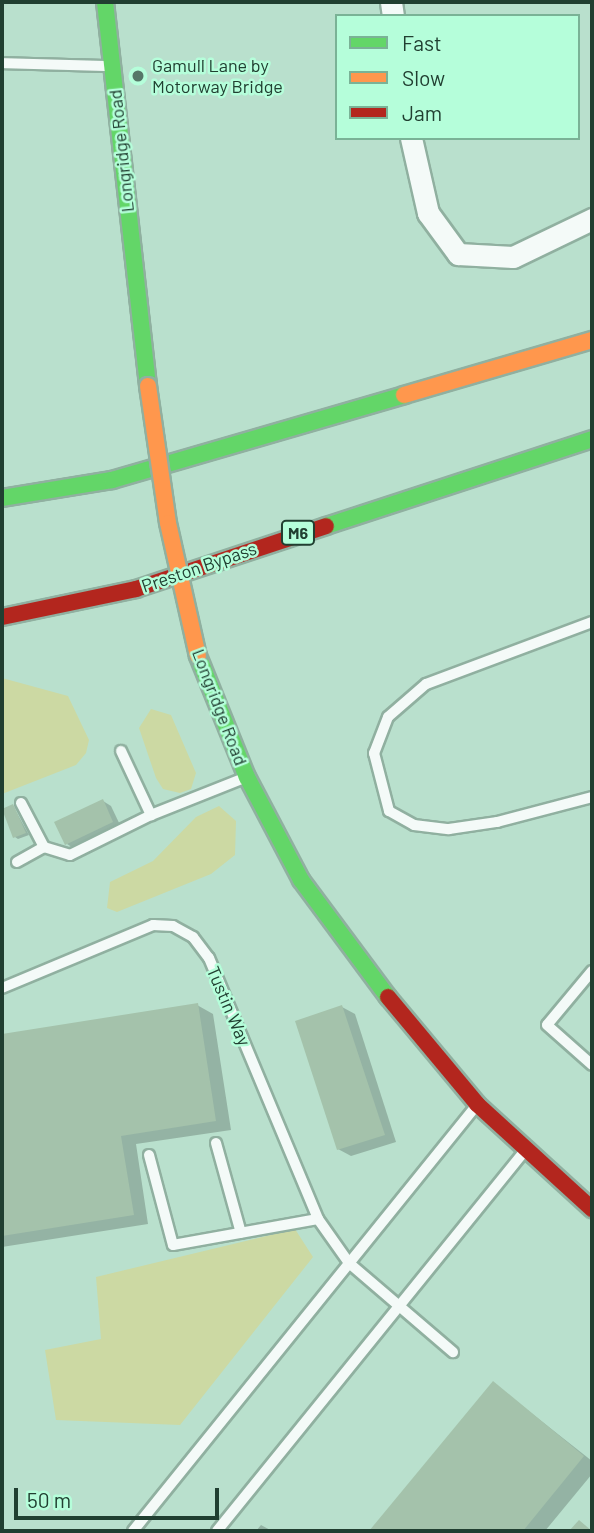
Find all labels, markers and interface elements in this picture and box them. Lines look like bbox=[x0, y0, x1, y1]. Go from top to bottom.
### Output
legend bbox=[335, 14, 580, 140]
text: Fast bbox=[402, 30, 442, 55]
place label: Gamull Lane by Motorway Bridge bbox=[152, 55, 283, 98]
text: Slow bbox=[402, 65, 445, 90]
marker: Gamull Lane by Motorway Bridge bbox=[130, 68, 146, 84]
street label: Longridge Road bbox=[104, 89, 138, 213]
text: Jam bbox=[402, 100, 442, 125]
road number: M6 bbox=[280, 520, 316, 546]
street label: Preston Bypass bbox=[139, 537, 259, 597]
street label: Longridge Road bbox=[188, 646, 252, 768]
street label: Tustin Way bbox=[203, 963, 255, 1049]
scale bar bbox=[18, 1474, 222, 1518]
text: 50 m bbox=[27, 1487, 71, 1512]

